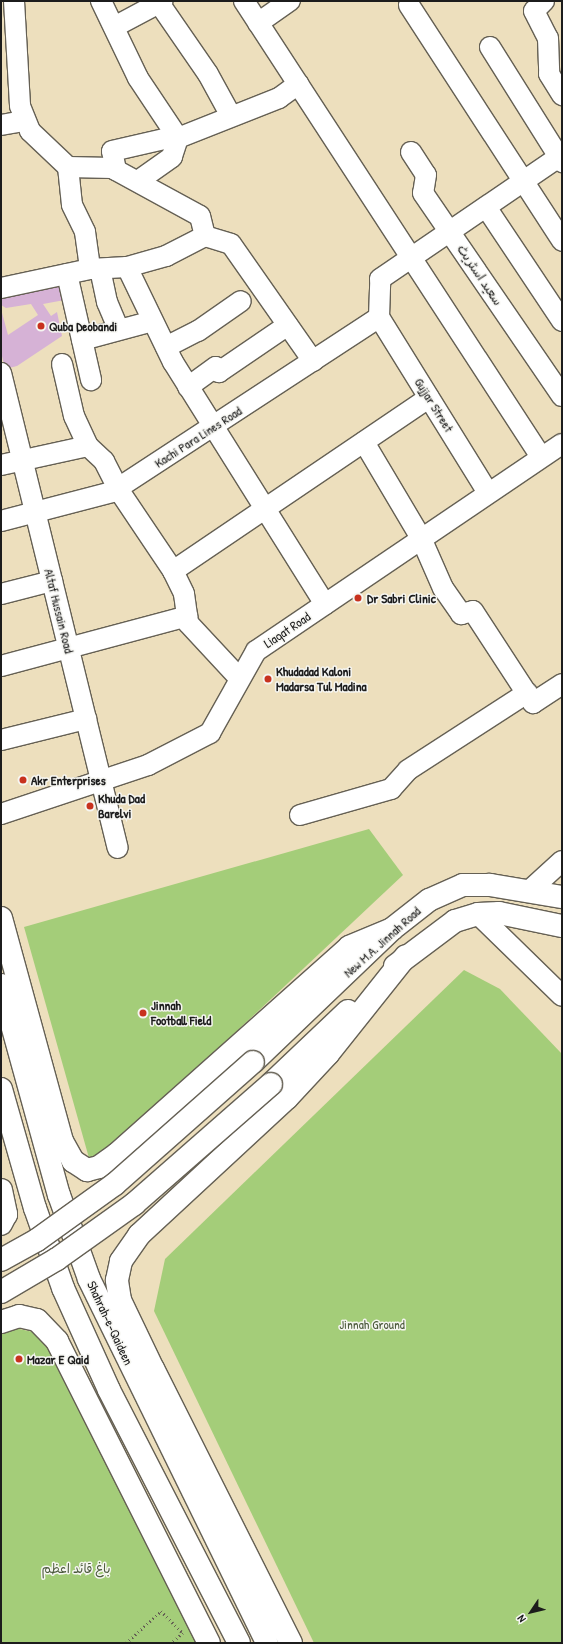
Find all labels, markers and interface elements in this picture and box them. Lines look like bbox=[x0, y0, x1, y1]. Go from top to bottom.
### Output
street label: سعید اسٹریٹ bbox=[454, 242, 506, 308]
place label: Quba Deobandi bbox=[49, 318, 117, 334]
marker: Quba Deobandi bbox=[36, 321, 46, 331]
street label: Gujjar Street bbox=[411, 375, 457, 435]
street label: Kachi Para Lines Road bbox=[151, 403, 245, 471]
street label: Altaf Hussain Road bbox=[41, 567, 77, 655]
place label: Dr Sabri Clinic bbox=[367, 590, 436, 606]
marker: Dr Sabri Clinic bbox=[352, 592, 364, 604]
street label: Liaqat Road bbox=[261, 609, 313, 651]
place label: Khudadad Kaloni Madarsa Tul Madina bbox=[276, 664, 367, 695]
marker: Khudadad Kaloni Madarsa Tul Madina bbox=[263, 674, 273, 684]
place label: Akr Enterprises bbox=[31, 772, 106, 788]
marker: Akr Enterprises bbox=[18, 775, 28, 785]
place label: Khuda Dad Barelvi bbox=[98, 791, 145, 822]
marker: Khuda Dad Barelvi bbox=[85, 801, 95, 811]
street label: New M.A. Jinnah Road bbox=[340, 903, 424, 981]
place label: Jinnah Football Field bbox=[151, 998, 211, 1029]
marker: Jinnah Football Field bbox=[138, 1008, 148, 1018]
street label: Shahrah-e-Qaideen bbox=[84, 1278, 136, 1368]
park label: Jinnah Ground bbox=[339, 1316, 405, 1332]
place label: Mazar E Qaid bbox=[27, 1351, 89, 1367]
marker: Mazar E Qaid bbox=[14, 1354, 24, 1364]
park label: باغ قائد اعظم bbox=[42, 1560, 110, 1576]
north arrow bbox=[511, 1592, 551, 1632]
text: N bbox=[514, 1612, 529, 1625]

